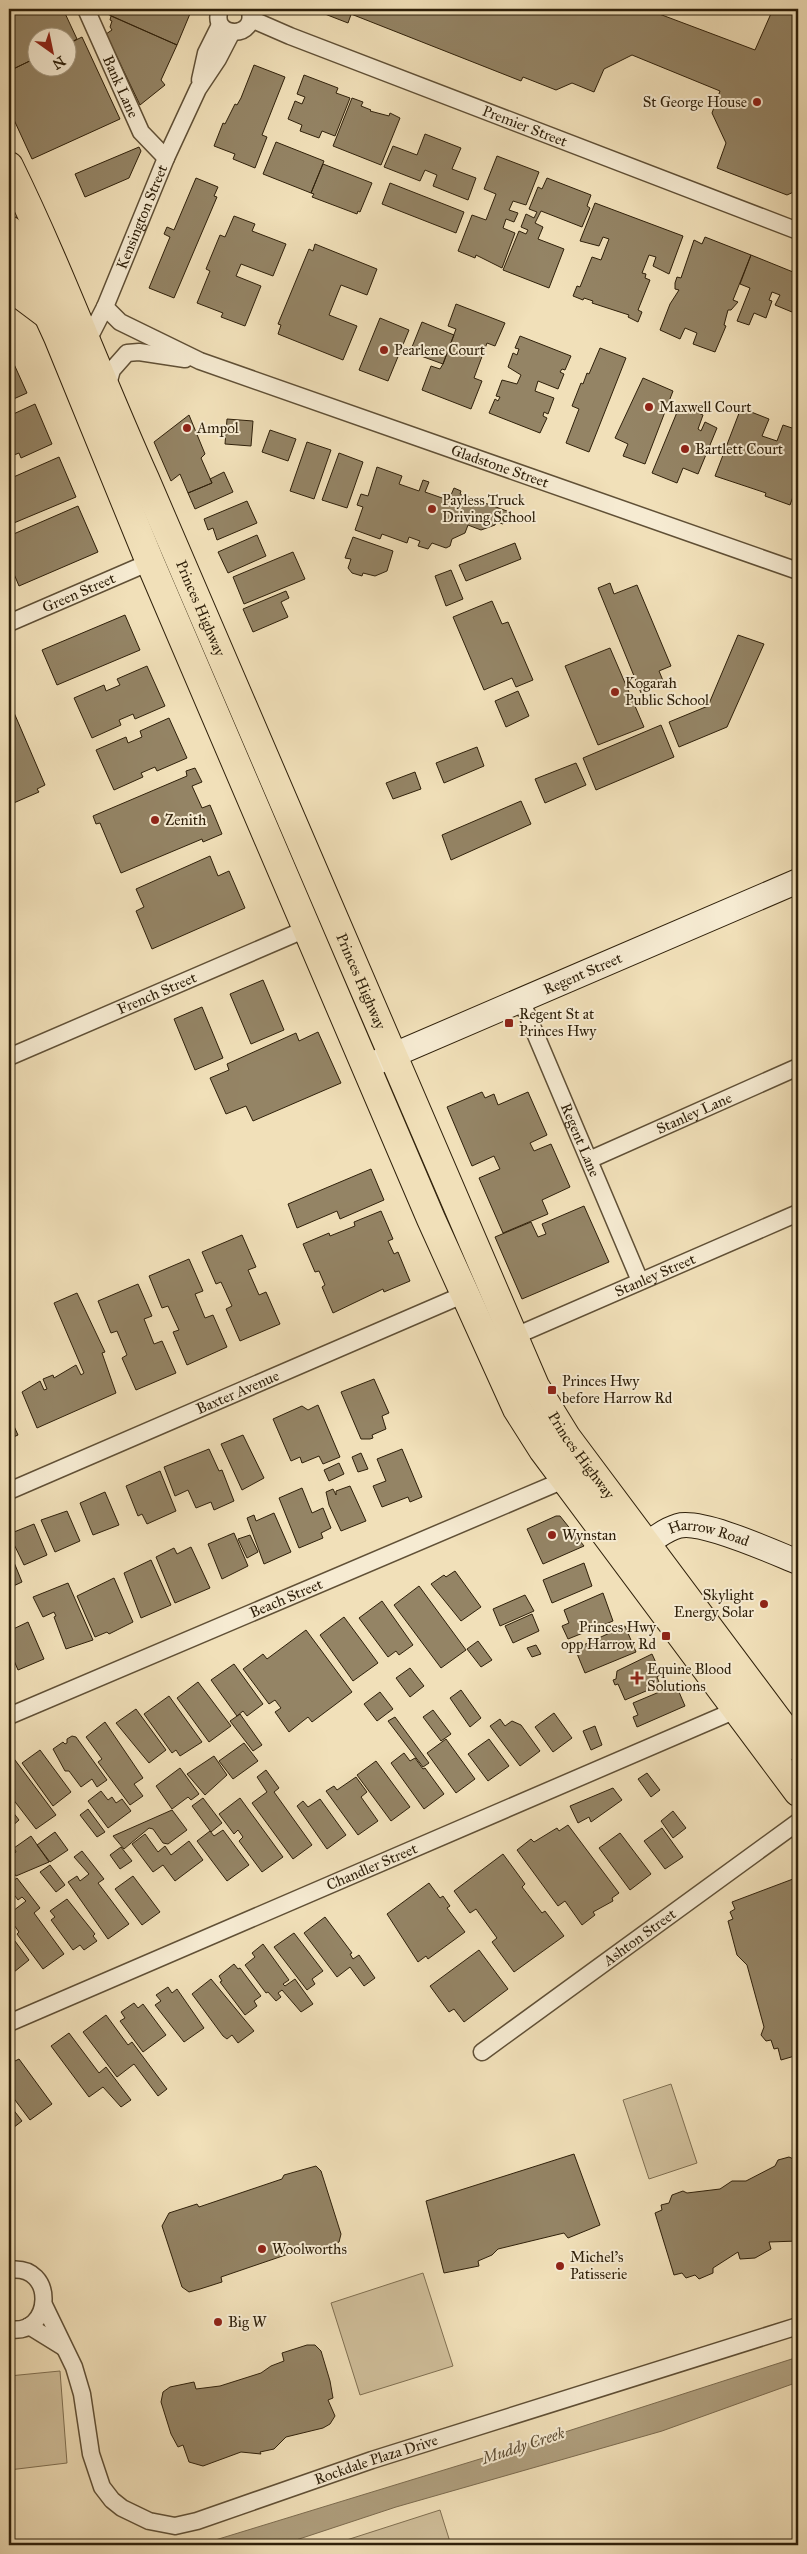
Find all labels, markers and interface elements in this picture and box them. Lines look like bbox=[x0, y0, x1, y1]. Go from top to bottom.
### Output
north arrow bbox=[28, 28, 78, 78]
text: N bbox=[49, 52, 68, 73]
street label: Bank Lane bbox=[99, 53, 142, 121]
place label: St George House bbox=[643, 93, 747, 111]
marker: St George House bbox=[751, 96, 763, 108]
street label: Premier Street bbox=[480, 102, 570, 151]
street label: Kensington Street bbox=[113, 161, 172, 272]
place label: Pearlene Court bbox=[394, 341, 486, 359]
marker: Pearlene Court bbox=[378, 344, 390, 356]
place label: Maxwell Court bbox=[659, 398, 752, 416]
marker: Maxwell Court bbox=[643, 401, 655, 413]
place label: Ampol bbox=[196, 419, 240, 437]
marker: Ampol bbox=[181, 422, 193, 434]
place label: Bartlett Court bbox=[695, 440, 784, 458]
street label: Gladstone Street bbox=[449, 441, 552, 492]
marker: Bartlett Court bbox=[679, 443, 691, 455]
place label: Payless Truck Driving School bbox=[442, 491, 537, 526]
marker: Payless Truck Driving School bbox=[426, 503, 438, 515]
street label: Princes Highway bbox=[172, 557, 230, 660]
street label: Green Street bbox=[40, 569, 119, 617]
place label: Kogarah Public School bbox=[625, 674, 710, 709]
marker: Kogarah Public School bbox=[609, 686, 621, 698]
place label: Zenith bbox=[165, 811, 207, 829]
marker: Zenith bbox=[149, 814, 161, 826]
street label: Princes Highway bbox=[332, 930, 390, 1033]
street label: Regent Street bbox=[541, 949, 625, 999]
street label: French Street bbox=[114, 968, 200, 1018]
place label: Regent St at Princes Hwy bbox=[519, 1005, 597, 1040]
marker: Regent St at Princes Hwy bbox=[503, 1017, 515, 1029]
street label: Stanley Lane bbox=[654, 1089, 735, 1138]
street label: Regent Lane bbox=[557, 1100, 604, 1180]
street label: Stanley Street bbox=[612, 1249, 699, 1301]
street label: Baxter Avenue bbox=[193, 1366, 282, 1418]
place label: Princes Hwy before Harrow Rd bbox=[562, 1372, 673, 1407]
marker: Princes Hwy before Harrow Rd bbox=[546, 1384, 558, 1396]
street label: Princes Highway bbox=[544, 1408, 619, 1503]
street label: Harrow Road bbox=[665, 1516, 752, 1550]
place label: Wynstan bbox=[562, 1526, 616, 1544]
marker: Wynstan bbox=[546, 1529, 558, 1541]
street label: Beach Street bbox=[247, 1574, 326, 1622]
place label: Skylight Energy Solar bbox=[674, 1586, 755, 1621]
marker: Skylight Energy Solar bbox=[758, 1598, 770, 1610]
place label: Princes Hwy opp Harrow Rd bbox=[561, 1618, 657, 1653]
marker: Princes Hwy opp Harrow Rd bbox=[660, 1630, 672, 1642]
place label: Equine Blood Solutions bbox=[647, 1660, 732, 1695]
marker: Equine Blood Solutions bbox=[631, 1672, 643, 1684]
street label: Chandler Street bbox=[324, 1839, 421, 1894]
street label: Ashton Street bbox=[599, 1904, 680, 1970]
place label: Woolworths bbox=[272, 2240, 347, 2258]
marker: Woolworths bbox=[256, 2243, 268, 2255]
place label: Michel's Patisserie bbox=[570, 2248, 627, 2283]
marker: Michel's Patisserie bbox=[554, 2260, 566, 2272]
place label: Big W bbox=[228, 2313, 267, 2331]
marker: Big W bbox=[212, 2316, 224, 2328]
water label: Muddy Creek bbox=[477, 2423, 567, 2468]
street label: Rockdale Plaza Drive bbox=[312, 2431, 440, 2488]

